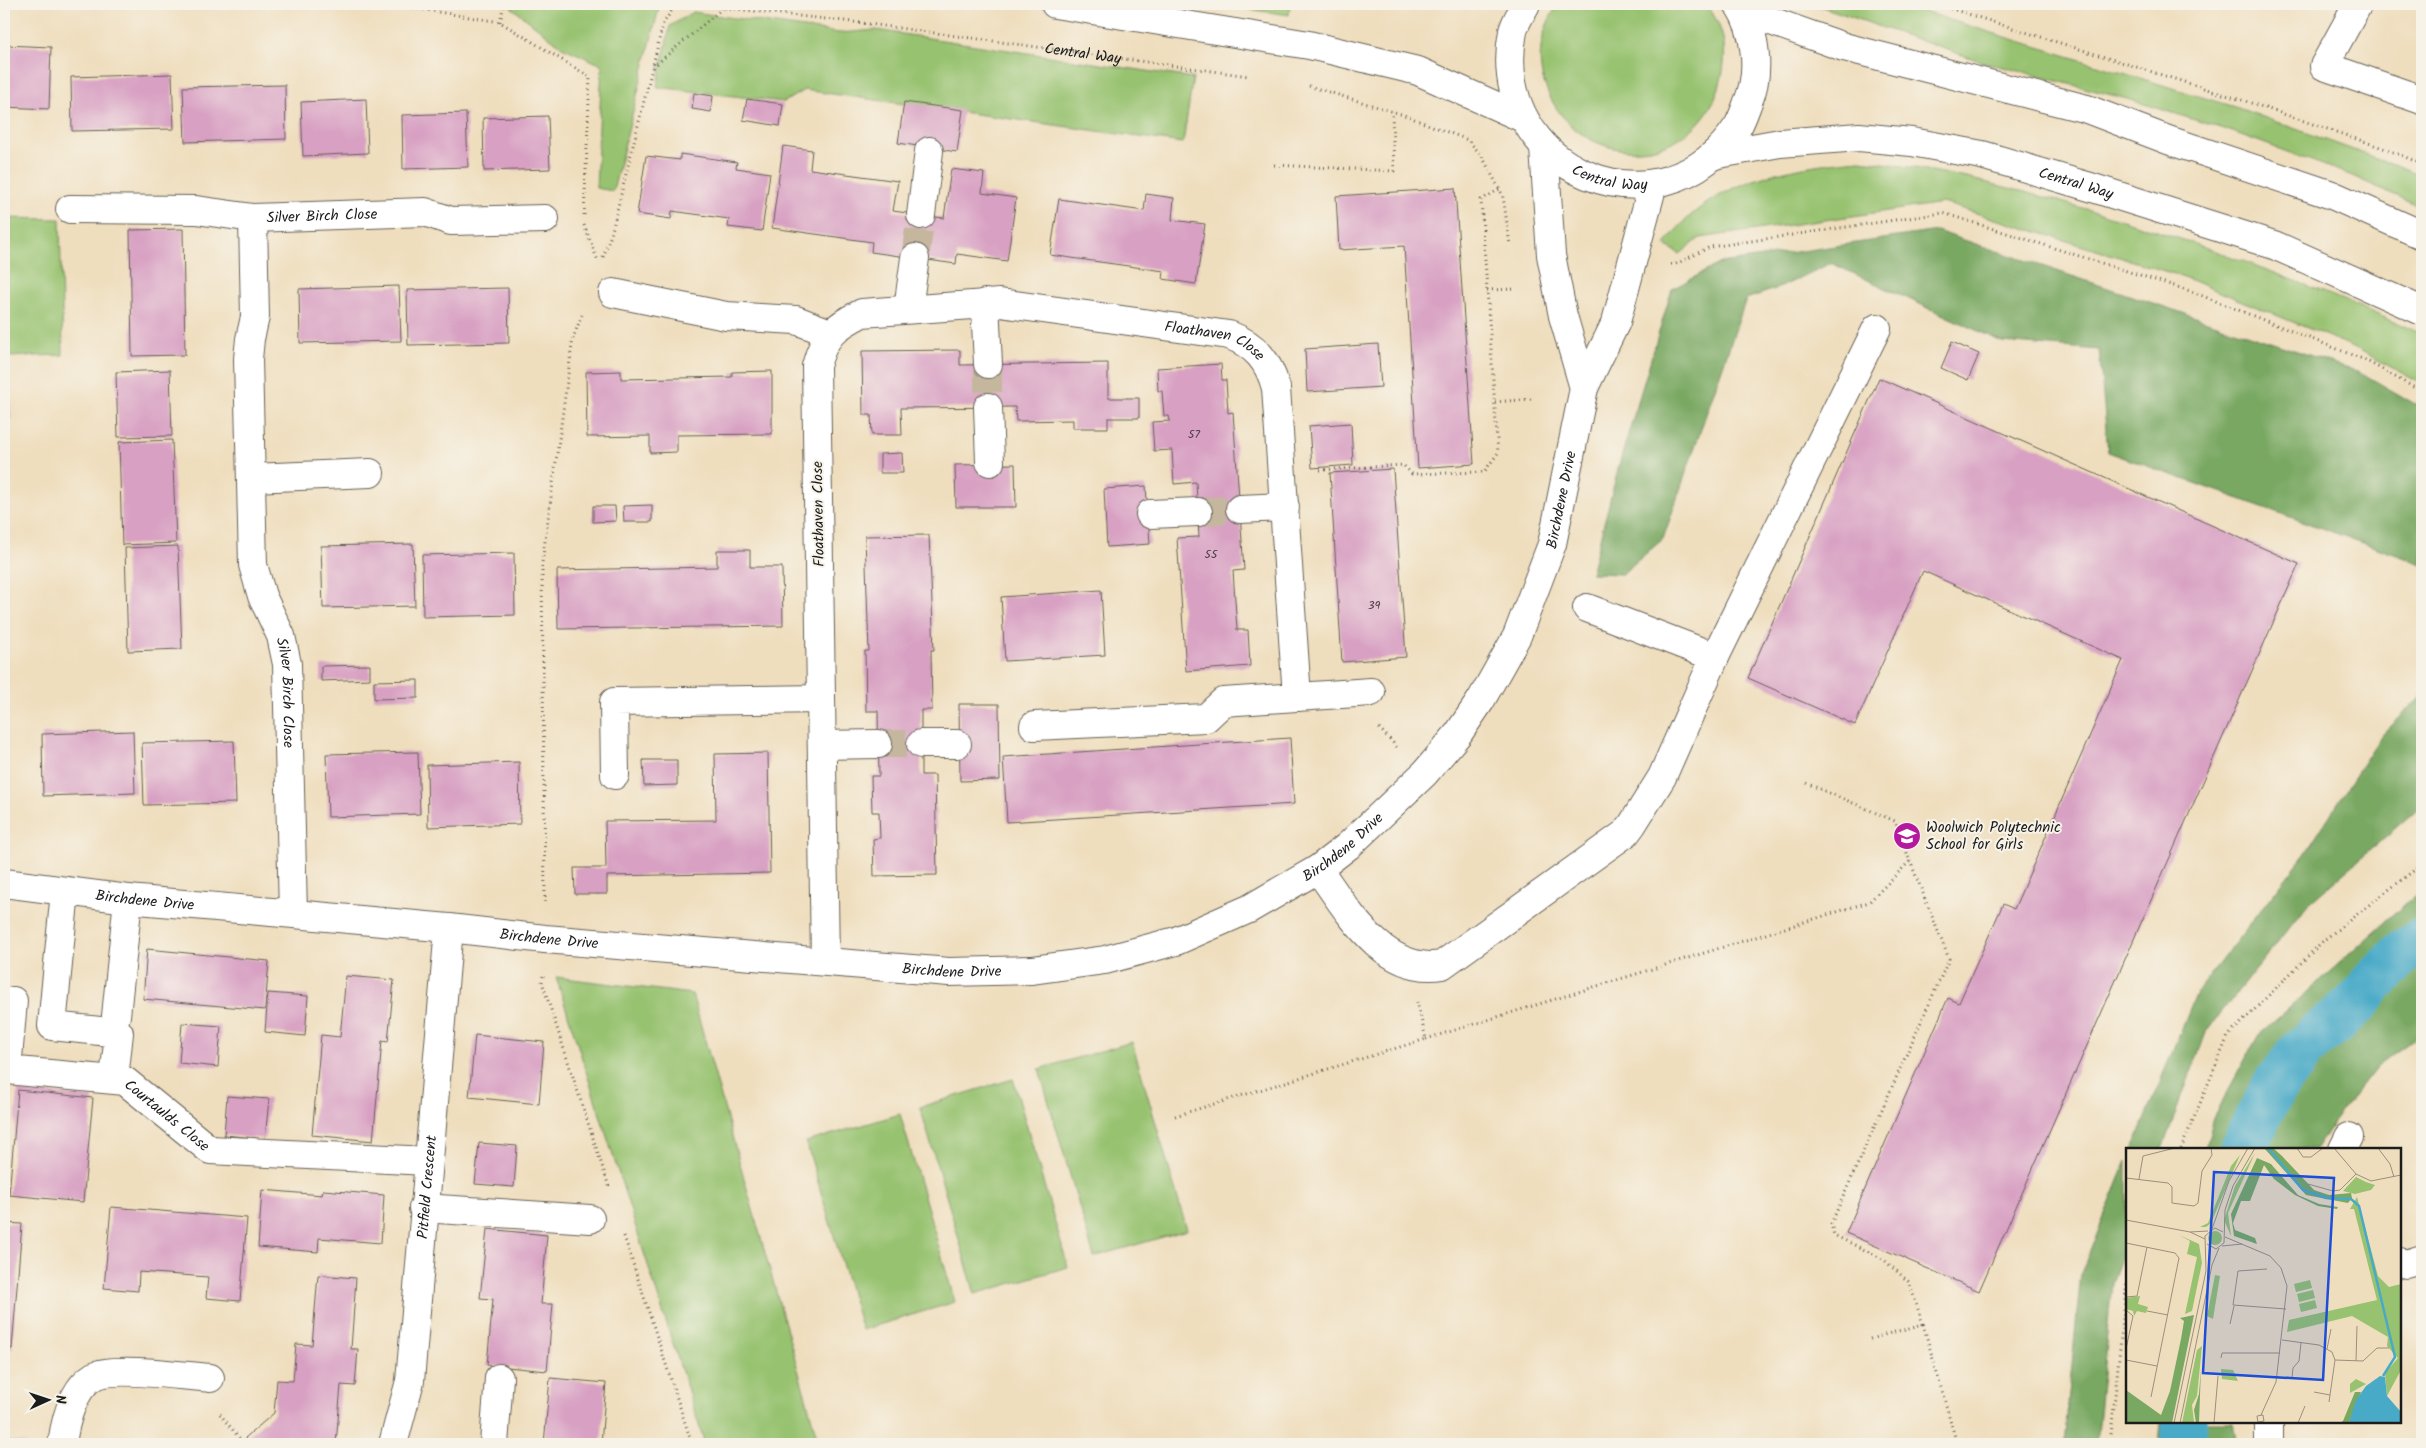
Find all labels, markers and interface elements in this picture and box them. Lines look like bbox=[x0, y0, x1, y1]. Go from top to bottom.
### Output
street label: Central Way bbox=[1043, 37, 1124, 71]
street label: Central Way bbox=[1567, 158, 1649, 198]
street label: Central Way bbox=[2036, 161, 2117, 207]
street label: Silver Birch Close bbox=[266, 203, 378, 231]
street label: Floathaven Close bbox=[1163, 315, 1271, 367]
house number: 57 bbox=[1188, 425, 1200, 444]
street label: Birchdene Drive bbox=[1540, 449, 1584, 551]
street label: Floathaven Close bbox=[806, 461, 832, 567]
house number: 55 bbox=[1205, 545, 1219, 564]
house number: 39 bbox=[1368, 596, 1380, 615]
street label: Silver Birch Close bbox=[269, 635, 300, 748]
street label: Birchdene Drive bbox=[1298, 807, 1390, 889]
place label: Woolwich Polytechnic School for Girls bbox=[1926, 816, 2061, 857]
school or university icon: Woolwich Polytechnic School for Girls bbox=[1892, 821, 1922, 851]
street label: Birchdene Drive bbox=[94, 884, 196, 918]
street label: Birchdene Drive bbox=[498, 923, 600, 956]
street label: Birchdene Drive bbox=[901, 957, 1002, 985]
street label: Courtaulds Close bbox=[118, 1074, 215, 1158]
street label: Pitfield Crescent bbox=[411, 1134, 444, 1240]
inset map bbox=[2126, 1148, 2401, 1423]
north arrow bbox=[22, 1376, 72, 1426]
text: N bbox=[49, 1394, 71, 1405]

